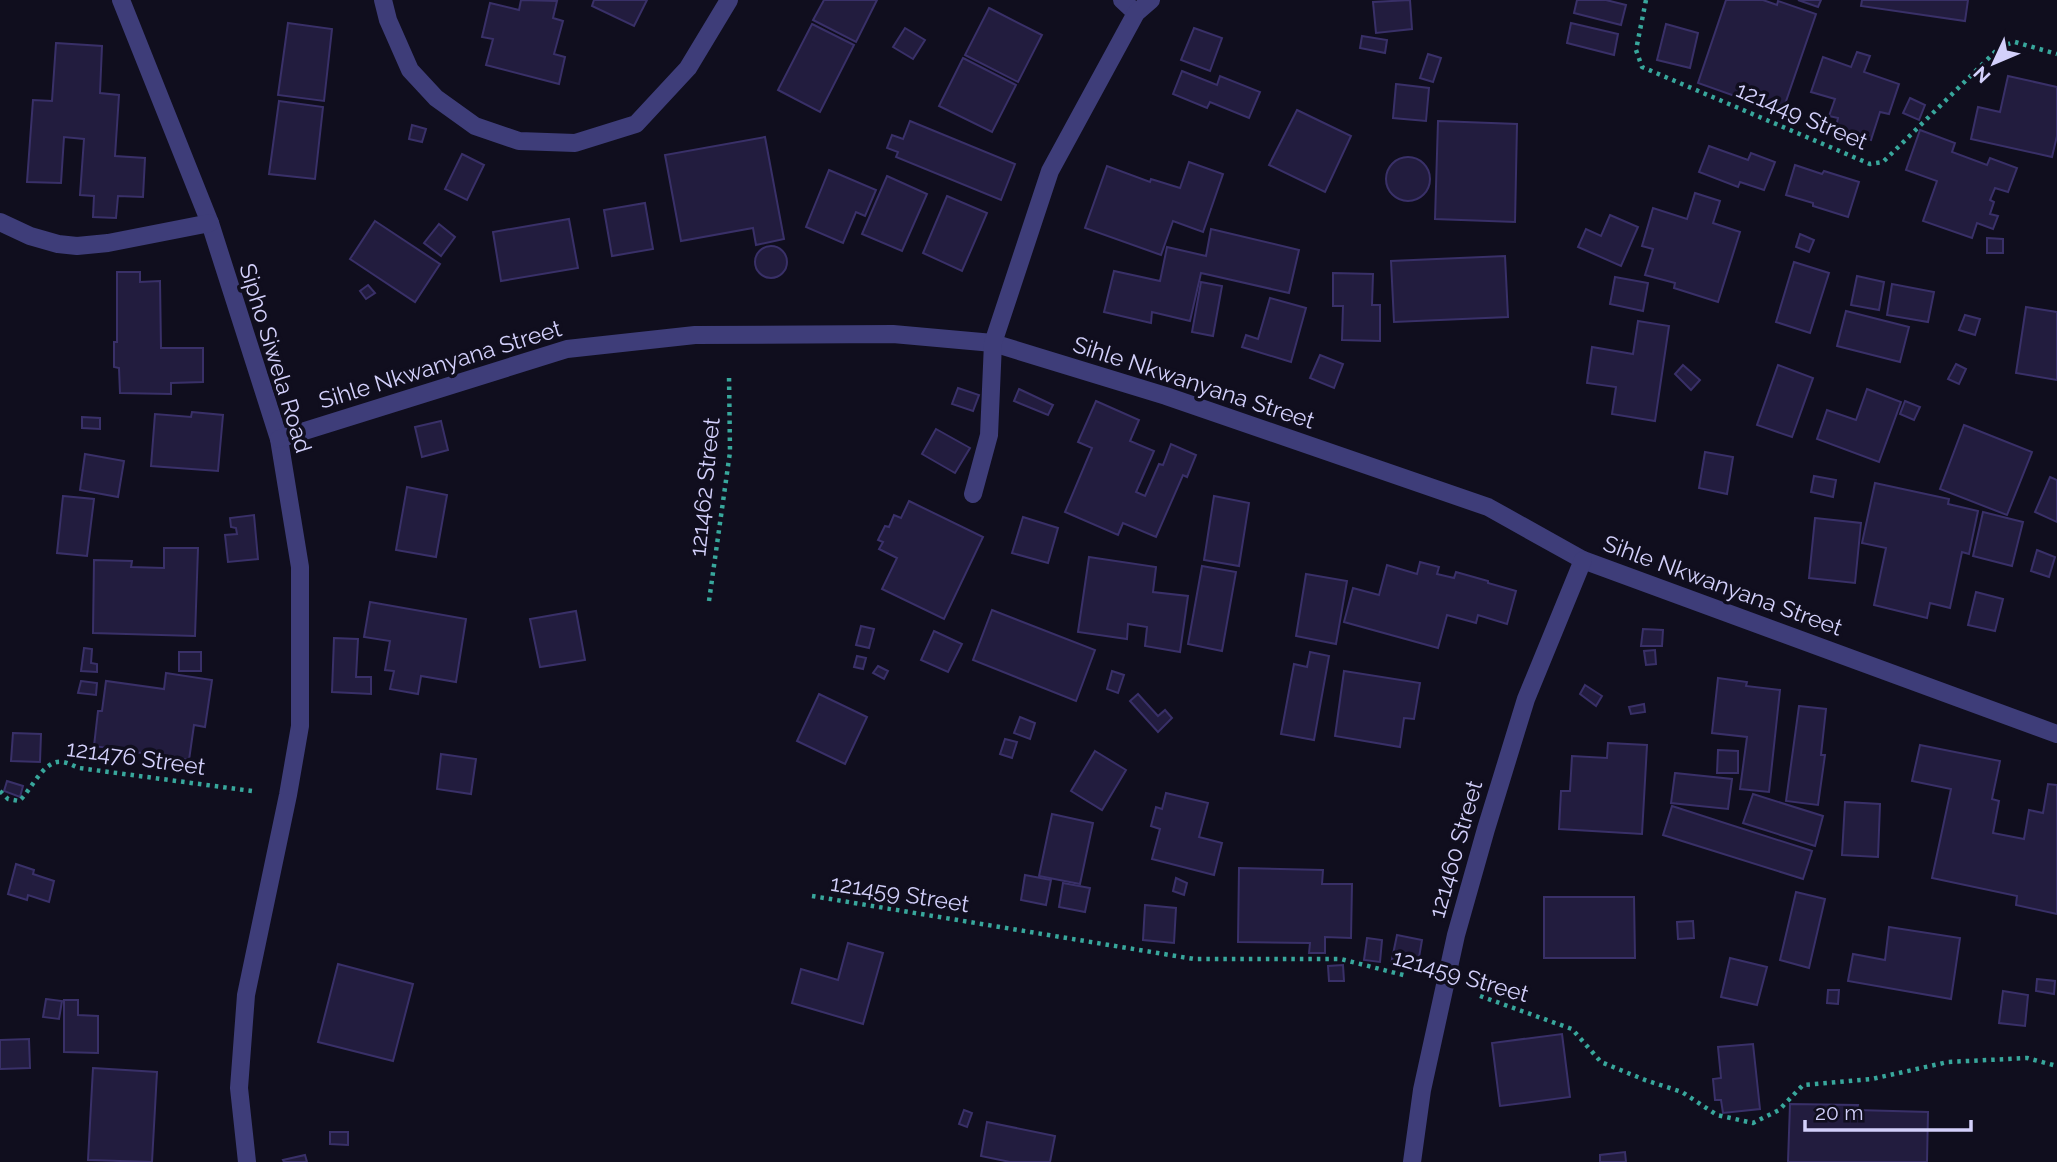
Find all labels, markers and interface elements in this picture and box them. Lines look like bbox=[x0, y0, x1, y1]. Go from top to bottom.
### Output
north arrow bbox=[1959, 28, 2029, 98]
text: N bbox=[1969, 62, 1995, 88]
street label: 121449 Street bbox=[1732, 75, 1872, 155]
street label: Sipho Siwela Road bbox=[234, 260, 318, 456]
street label: Sihle Nkwanyana Street bbox=[315, 314, 565, 414]
street label: Sihle Nkwanyana Street bbox=[1070, 330, 1318, 434]
street label: 121462 Street bbox=[683, 416, 725, 558]
street label: Sihle Nkwanyana Street bbox=[1600, 529, 1846, 641]
street label: 121476 Street bbox=[65, 734, 207, 780]
street label: 121460 Street bbox=[1422, 777, 1488, 921]
street label: 121459 Street bbox=[829, 869, 971, 917]
street label: 121459 Street bbox=[1390, 943, 1532, 1007]
scale bar bbox=[1805, 1088, 1971, 1132]
text: 20 m bbox=[1815, 1100, 1863, 1125]

